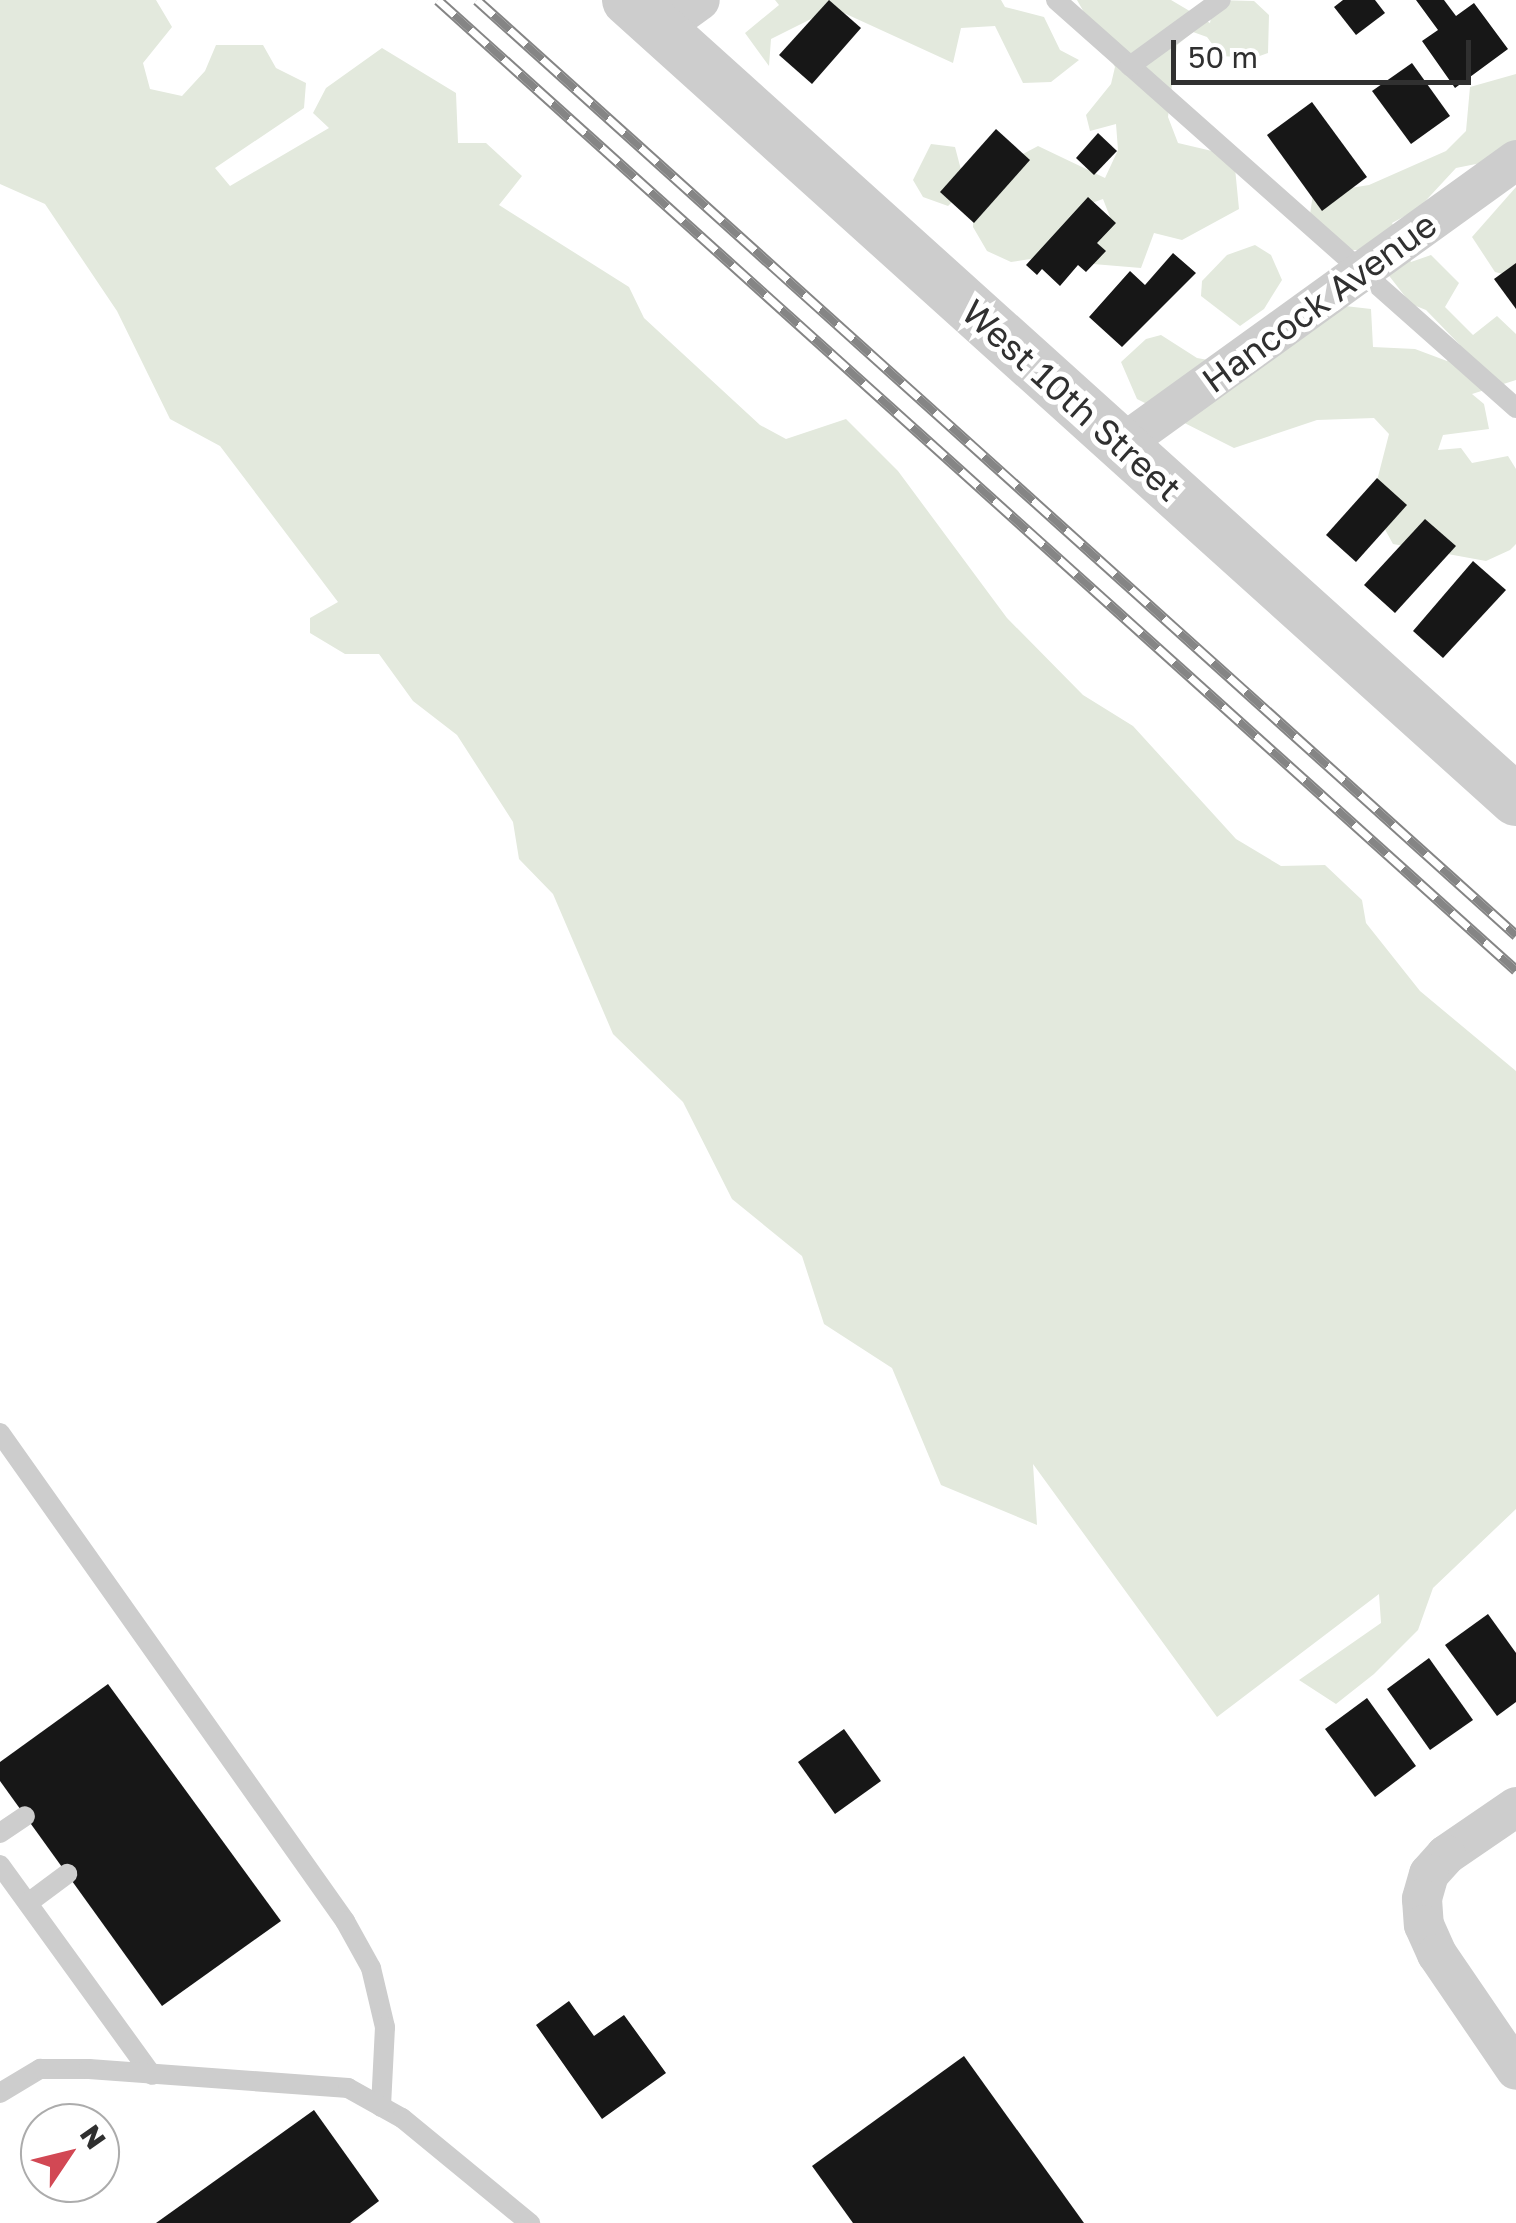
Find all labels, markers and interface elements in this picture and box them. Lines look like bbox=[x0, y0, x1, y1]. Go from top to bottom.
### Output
scale bar bbox=[1176, 20, 1476, 82]
text: 50 m bbox=[1188, 39, 1258, 75]
street label: Hancock Avenue bbox=[1194, 203, 1444, 401]
street label: West 10th Street bbox=[954, 291, 1190, 509]
north arrow bbox=[20, 2103, 120, 2203]
text: N bbox=[74, 2118, 113, 2155]

